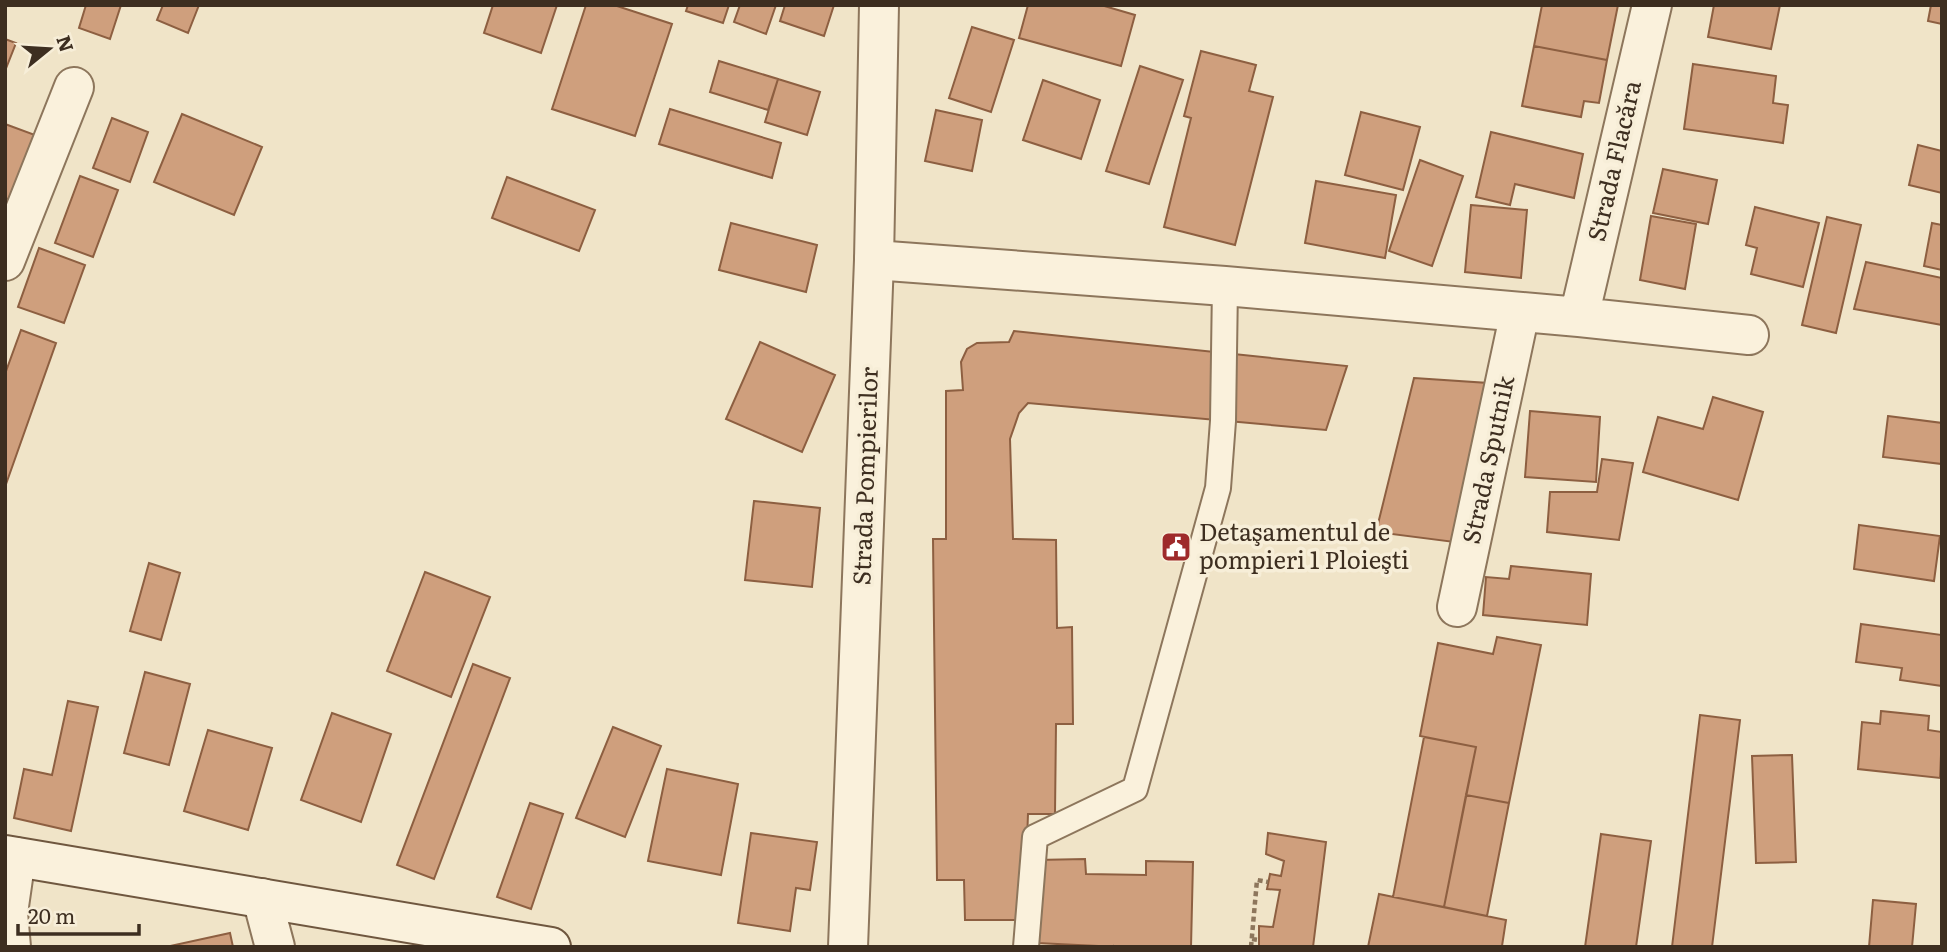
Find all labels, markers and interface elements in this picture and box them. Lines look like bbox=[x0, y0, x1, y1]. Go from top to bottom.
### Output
north arrow bbox=[14, 14, 84, 84]
text: N bbox=[50, 32, 82, 55]
street label: Strada Flacăra bbox=[1577, 77, 1648, 244]
street label: Strada Pompierilor bbox=[842, 365, 885, 586]
street label: Strada Sputnik bbox=[1452, 372, 1522, 547]
place label: Detaşamentul de pompieri 1 Ploieşti bbox=[1199, 513, 1409, 576]
public building icon: Detaşamentul de pompieri 1 Ploieşti bbox=[1159, 530, 1193, 564]
scale bar bbox=[18, 892, 138, 936]
text: 20 m bbox=[28, 899, 75, 930]

